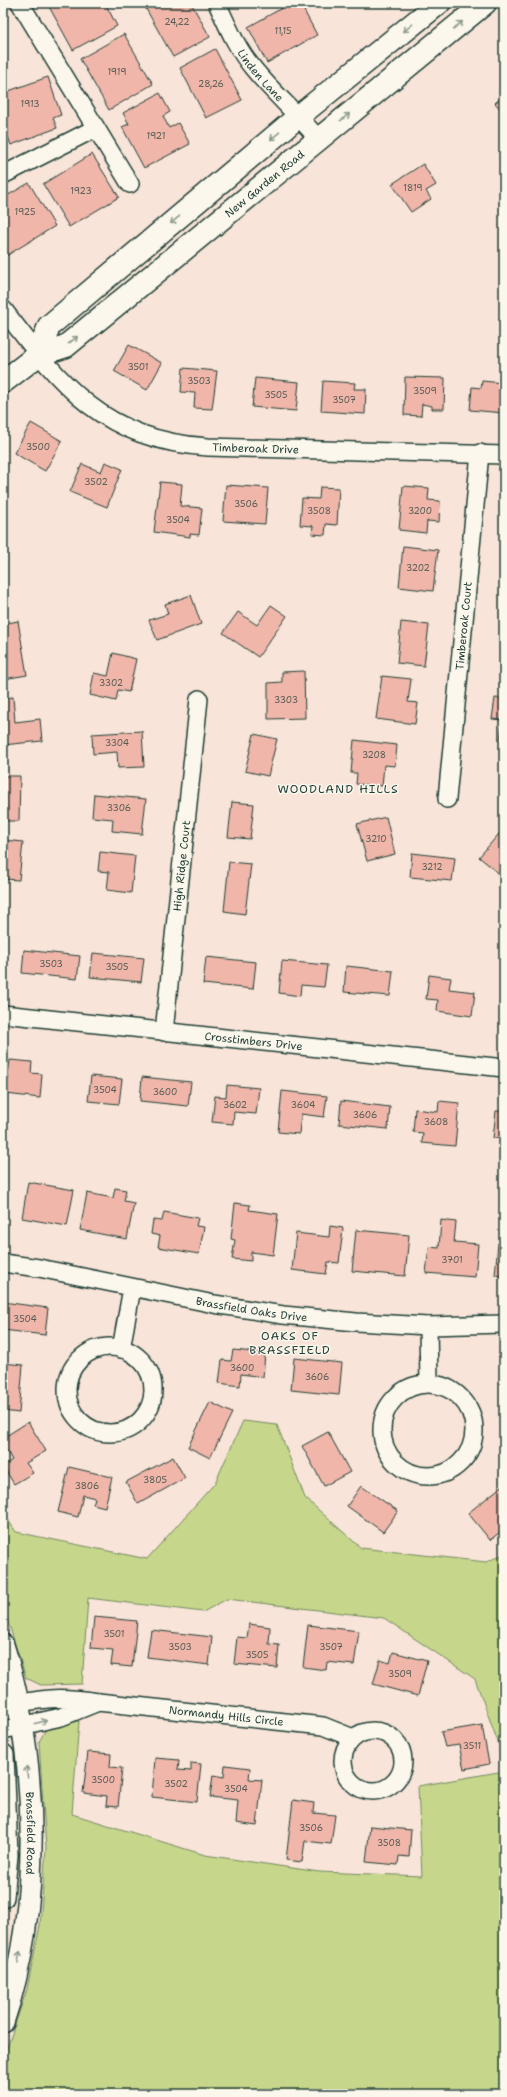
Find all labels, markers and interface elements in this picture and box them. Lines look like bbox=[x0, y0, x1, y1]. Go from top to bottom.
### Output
house number: 24,22 bbox=[164, 16, 190, 28]
one-way arrow bbox=[453, 21, 464, 29]
one-way arrow bbox=[403, 23, 414, 32]
house number: 11,15 bbox=[274, 25, 292, 37]
street label: Linden Lane bbox=[234, 46, 287, 105]
house number: 1919 bbox=[107, 66, 127, 78]
house number: 28,26 bbox=[198, 78, 224, 90]
house number: 1913 bbox=[20, 98, 40, 110]
one-way arrow bbox=[339, 113, 350, 122]
house number: 1921 bbox=[147, 130, 165, 142]
one-way arrow bbox=[270, 132, 280, 141]
street label: New Garden Road bbox=[222, 147, 307, 221]
house number: 1819 bbox=[403, 182, 423, 194]
house number: 1923 bbox=[70, 185, 92, 197]
house number: 1925 bbox=[15, 206, 35, 218]
one-way arrow bbox=[170, 215, 181, 224]
one-way arrow bbox=[68, 335, 79, 344]
house number: 3501 bbox=[127, 361, 149, 373]
house number: 3503 bbox=[187, 375, 211, 387]
house number: 3509 bbox=[413, 385, 437, 397]
house number: 3505 bbox=[264, 389, 288, 401]
house number: 3507 bbox=[332, 394, 356, 406]
street label: Timberoak Drive bbox=[212, 440, 299, 457]
house number: 3500 bbox=[26, 441, 50, 453]
house number: 3502 bbox=[84, 476, 108, 488]
house number: 3506 bbox=[234, 498, 258, 510]
house number: 3508 bbox=[307, 505, 331, 517]
house number: 3200 bbox=[408, 505, 432, 517]
house number: 3504 bbox=[166, 514, 190, 526]
house number: 3202 bbox=[406, 562, 430, 574]
street label: Timberoak Court bbox=[452, 581, 475, 671]
house number: 3302 bbox=[99, 677, 123, 689]
house number: 3303 bbox=[274, 694, 298, 706]
house number: 3304 bbox=[105, 737, 129, 749]
house number: 3208 bbox=[362, 749, 386, 761]
district label: WOODLAND HILLS bbox=[277, 781, 399, 797]
house number: 3306 bbox=[107, 802, 131, 814]
street label: High Ridge Court bbox=[169, 819, 194, 912]
house number: 3210 bbox=[365, 833, 387, 845]
house number: 3212 bbox=[421, 861, 443, 873]
house number: 3503 bbox=[39, 958, 63, 970]
house number: 3505 bbox=[105, 961, 129, 973]
street label: Crosstimbers Drive bbox=[204, 1028, 303, 1054]
house number: 3504 bbox=[93, 1084, 117, 1096]
house number: 3600 bbox=[153, 1086, 177, 1098]
house number: 3602 bbox=[223, 1099, 247, 1111]
house number: 3604 bbox=[291, 1099, 315, 1111]
house number: 3606 bbox=[353, 1109, 377, 1121]
house number: 3608 bbox=[424, 1116, 448, 1128]
house number: 3701 bbox=[441, 1254, 463, 1266]
street label: Brassfield Oaks Drive bbox=[195, 1293, 308, 1325]
house number: 3504 bbox=[13, 1313, 37, 1325]
district label: OAKS OF BRASSFIELD bbox=[249, 1328, 331, 1358]
house number: 3600 bbox=[230, 1362, 254, 1374]
house number: 3606 bbox=[305, 1371, 329, 1383]
house number: 3805 bbox=[143, 1474, 167, 1486]
house number: 3806 bbox=[75, 1480, 99, 1492]
house number: 3501 bbox=[103, 1628, 125, 1640]
house number: 3503 bbox=[168, 1641, 192, 1653]
house number: 3507 bbox=[319, 1641, 343, 1653]
house number: 3505 bbox=[245, 1649, 269, 1661]
house number: 3509 bbox=[388, 1668, 412, 1680]
street label: Normandy Hills Circle bbox=[168, 1702, 284, 1729]
one-way arrow bbox=[34, 1717, 47, 1725]
house number: 3511 bbox=[463, 1740, 481, 1752]
one-way arrow bbox=[23, 1766, 30, 1779]
house number: 3500 bbox=[91, 1774, 115, 1786]
house number: 3502 bbox=[164, 1778, 188, 1790]
house number: 3504 bbox=[224, 1783, 248, 1795]
street label: Brassfield Road bbox=[22, 1791, 39, 1875]
house number: 3506 bbox=[299, 1822, 323, 1834]
house number: 3508 bbox=[377, 1837, 401, 1849]
one-way arrow bbox=[15, 1951, 23, 1964]

